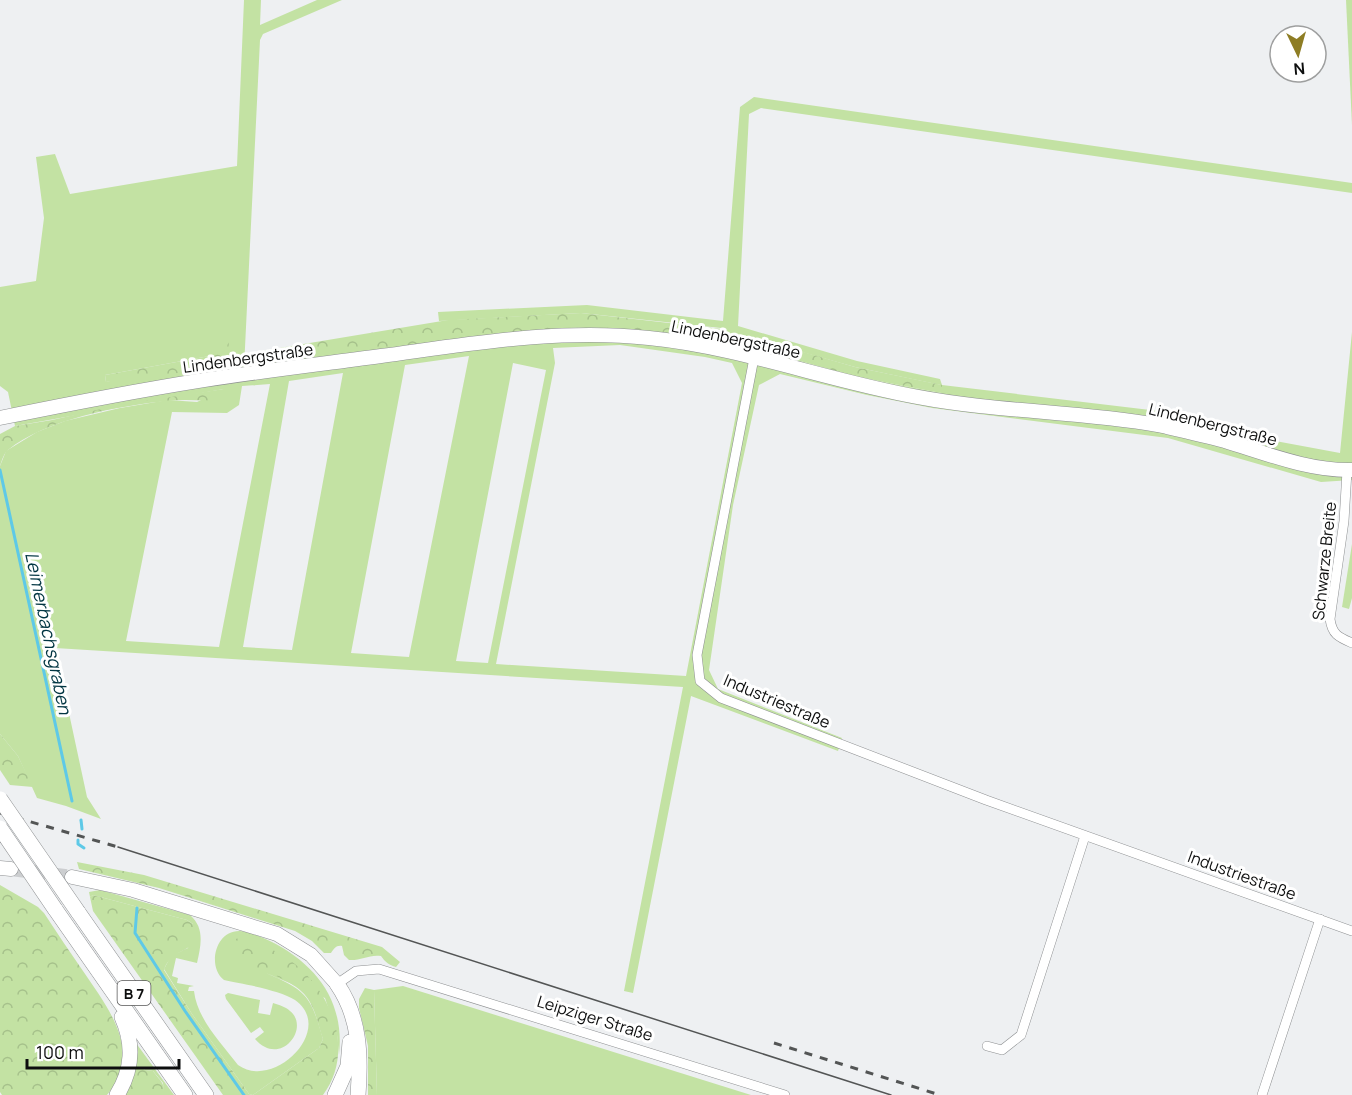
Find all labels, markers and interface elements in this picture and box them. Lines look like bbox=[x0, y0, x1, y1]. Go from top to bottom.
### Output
north arrow bbox=[1268, 24, 1328, 84]
text: N bbox=[1293, 57, 1306, 80]
street label: Lindenbergstraße bbox=[670, 315, 802, 363]
street label: Lindenbergstraße bbox=[181, 338, 315, 378]
street label: Lindenbergstraße bbox=[1147, 397, 1279, 451]
street label: Schwarze Breite bbox=[1307, 501, 1341, 621]
water label: Leimerbachsgraben bbox=[20, 550, 78, 718]
street label: Industriestraße bbox=[720, 669, 834, 733]
street label: Industriestraße bbox=[1185, 845, 1299, 905]
road number: B 7 bbox=[118, 981, 150, 1005]
street label: Leipziger Straße bbox=[534, 990, 656, 1046]
scale bar bbox=[27, 1032, 178, 1070]
text: 100 m bbox=[36, 1040, 84, 1064]

